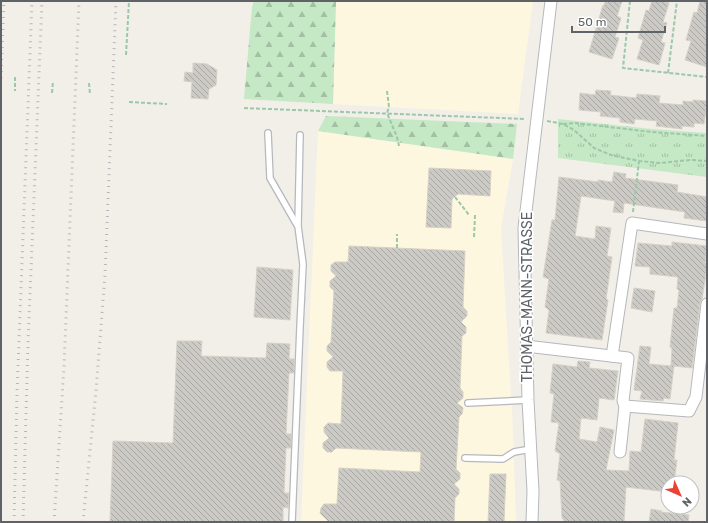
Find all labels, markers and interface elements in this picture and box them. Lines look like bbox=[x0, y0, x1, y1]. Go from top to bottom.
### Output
scale bar bbox=[572, 8, 665, 34]
text: 50 m bbox=[578, 15, 606, 29]
street label: THOMAS-MANN-STRASSE bbox=[519, 212, 536, 382]
north arrow bbox=[660, 475, 700, 515]
text: N bbox=[679, 494, 694, 509]

